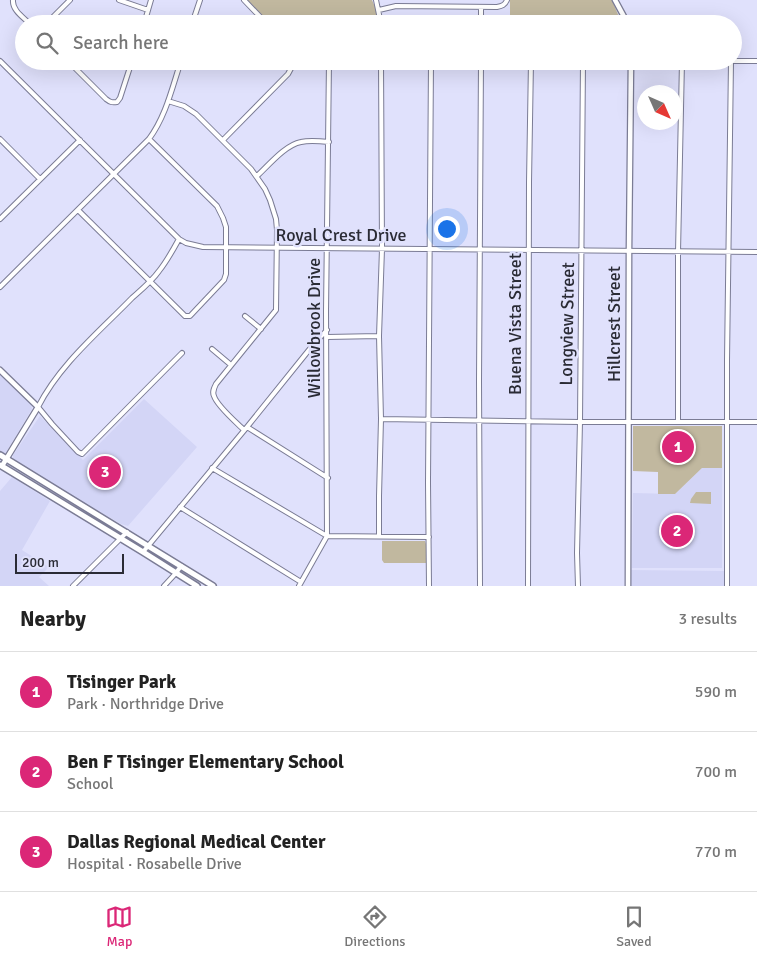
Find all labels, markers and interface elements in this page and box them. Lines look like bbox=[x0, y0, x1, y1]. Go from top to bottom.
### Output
search box bbox=[15, 15, 742, 70]
icon: search bbox=[33, 29, 61, 57]
text: Search here bbox=[73, 31, 169, 55]
north arrow bbox=[637, 85, 682, 130]
your location bbox=[434, 216, 460, 242]
street label: Royal Crest Drive bbox=[276, 224, 406, 246]
street label: Buena Vista Street bbox=[504, 253, 526, 395]
street label: Willowbrook Drive bbox=[303, 258, 325, 398]
street label: Longview Street bbox=[555, 262, 579, 386]
street label: Hillcrest Street bbox=[603, 266, 625, 382]
pin: 1 bbox=[662, 428, 694, 466]
pin: 3 bbox=[89, 453, 121, 491]
pin: 2 bbox=[661, 512, 693, 550]
scale bar bbox=[15, 551, 124, 574]
text: 200 m bbox=[22, 554, 59, 571]
text: Nearby bbox=[20, 606, 86, 632]
text: 3 results bbox=[678, 609, 737, 629]
text: Tisinger Park bbox=[67, 670, 176, 694]
text: 1 bbox=[32, 682, 40, 702]
text: 590 m bbox=[695, 682, 737, 702]
text: Park · Northridge Drive bbox=[67, 694, 224, 714]
text: Ben F Tisinger Elementary School bbox=[67, 750, 344, 774]
text: 2 bbox=[32, 762, 40, 782]
text: 700 m bbox=[695, 762, 737, 782]
text: School bbox=[67, 774, 113, 794]
text: Dallas Regional Medical Center bbox=[67, 830, 325, 854]
text: 3 bbox=[32, 842, 40, 862]
text: 770 m bbox=[695, 842, 737, 862]
text: Hospital · Rosabelle Drive bbox=[67, 854, 242, 874]
tab: Map bbox=[105, 903, 133, 950]
tab: Directions bbox=[344, 903, 405, 950]
tab: Saved bbox=[616, 903, 652, 950]

